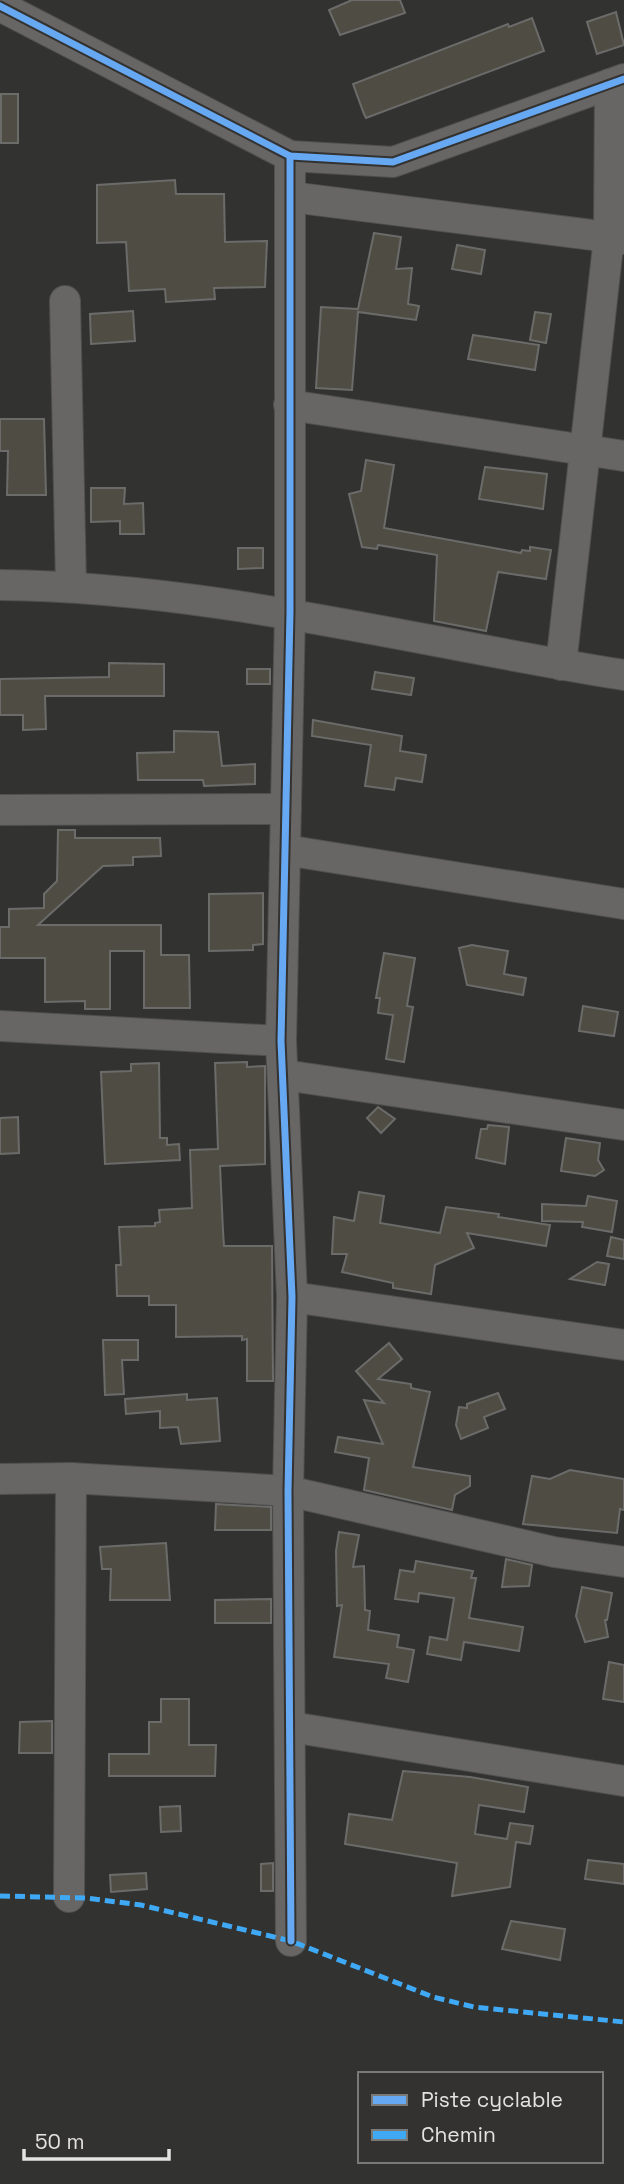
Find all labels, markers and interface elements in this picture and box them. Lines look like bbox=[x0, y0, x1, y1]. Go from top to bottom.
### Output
legend bbox=[358, 2072, 603, 2163]
text: Piste cyclable bbox=[421, 2086, 563, 2113]
scale bar bbox=[24, 2118, 170, 2162]
text: Chemin bbox=[421, 2121, 496, 2148]
text: 50 m bbox=[35, 2128, 85, 2155]

